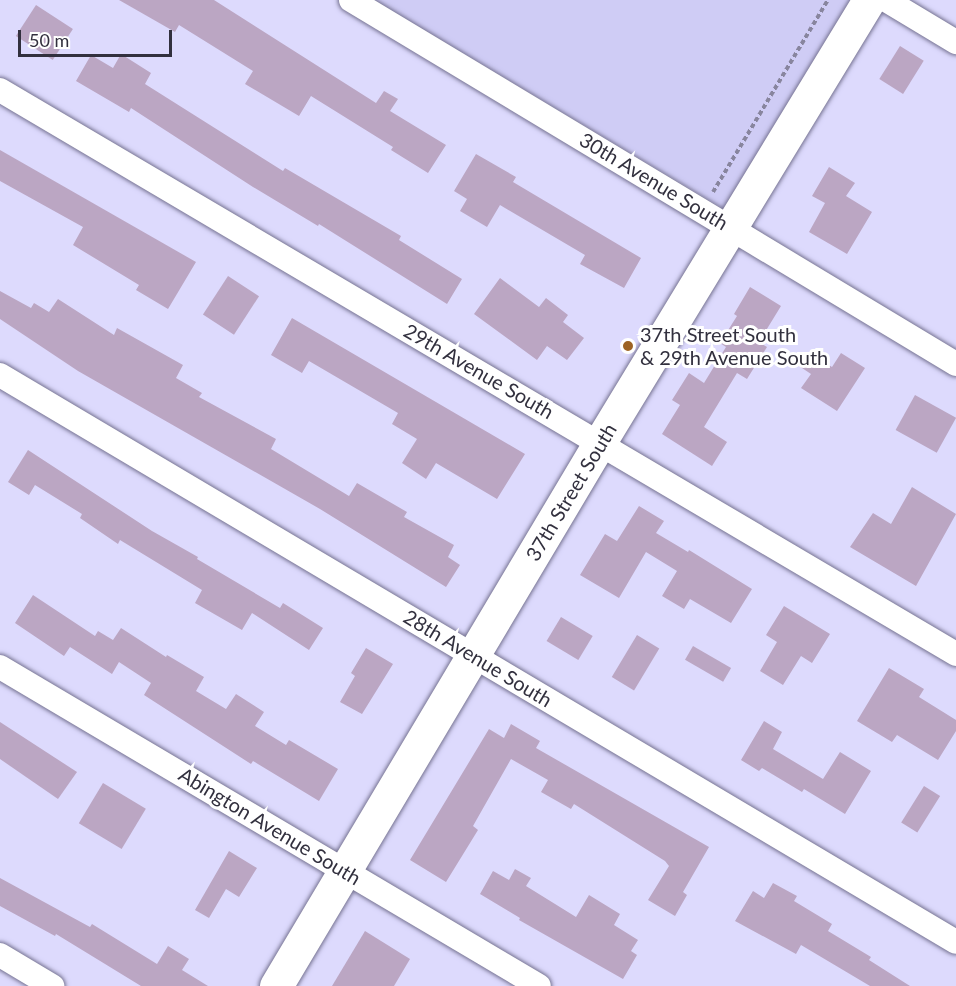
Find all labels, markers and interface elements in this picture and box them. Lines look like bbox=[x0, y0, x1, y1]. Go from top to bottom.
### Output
scale bar bbox=[21, 18, 176, 56]
text: 50 m bbox=[29, 29, 69, 51]
street label: 30th Avenue South bbox=[575, 127, 733, 235]
street label: 29th Avenue South bbox=[400, 318, 558, 424]
place label: 37th Street South & 29th Avenue South bbox=[640, 322, 829, 369]
marker: 37th Street South & 29th Avenue South bbox=[621, 339, 635, 353]
street label: 37th Street South bbox=[521, 419, 621, 565]
street label: 28th Avenue South bbox=[399, 604, 557, 712]
street label: Abington Avenue South bbox=[174, 762, 366, 890]

